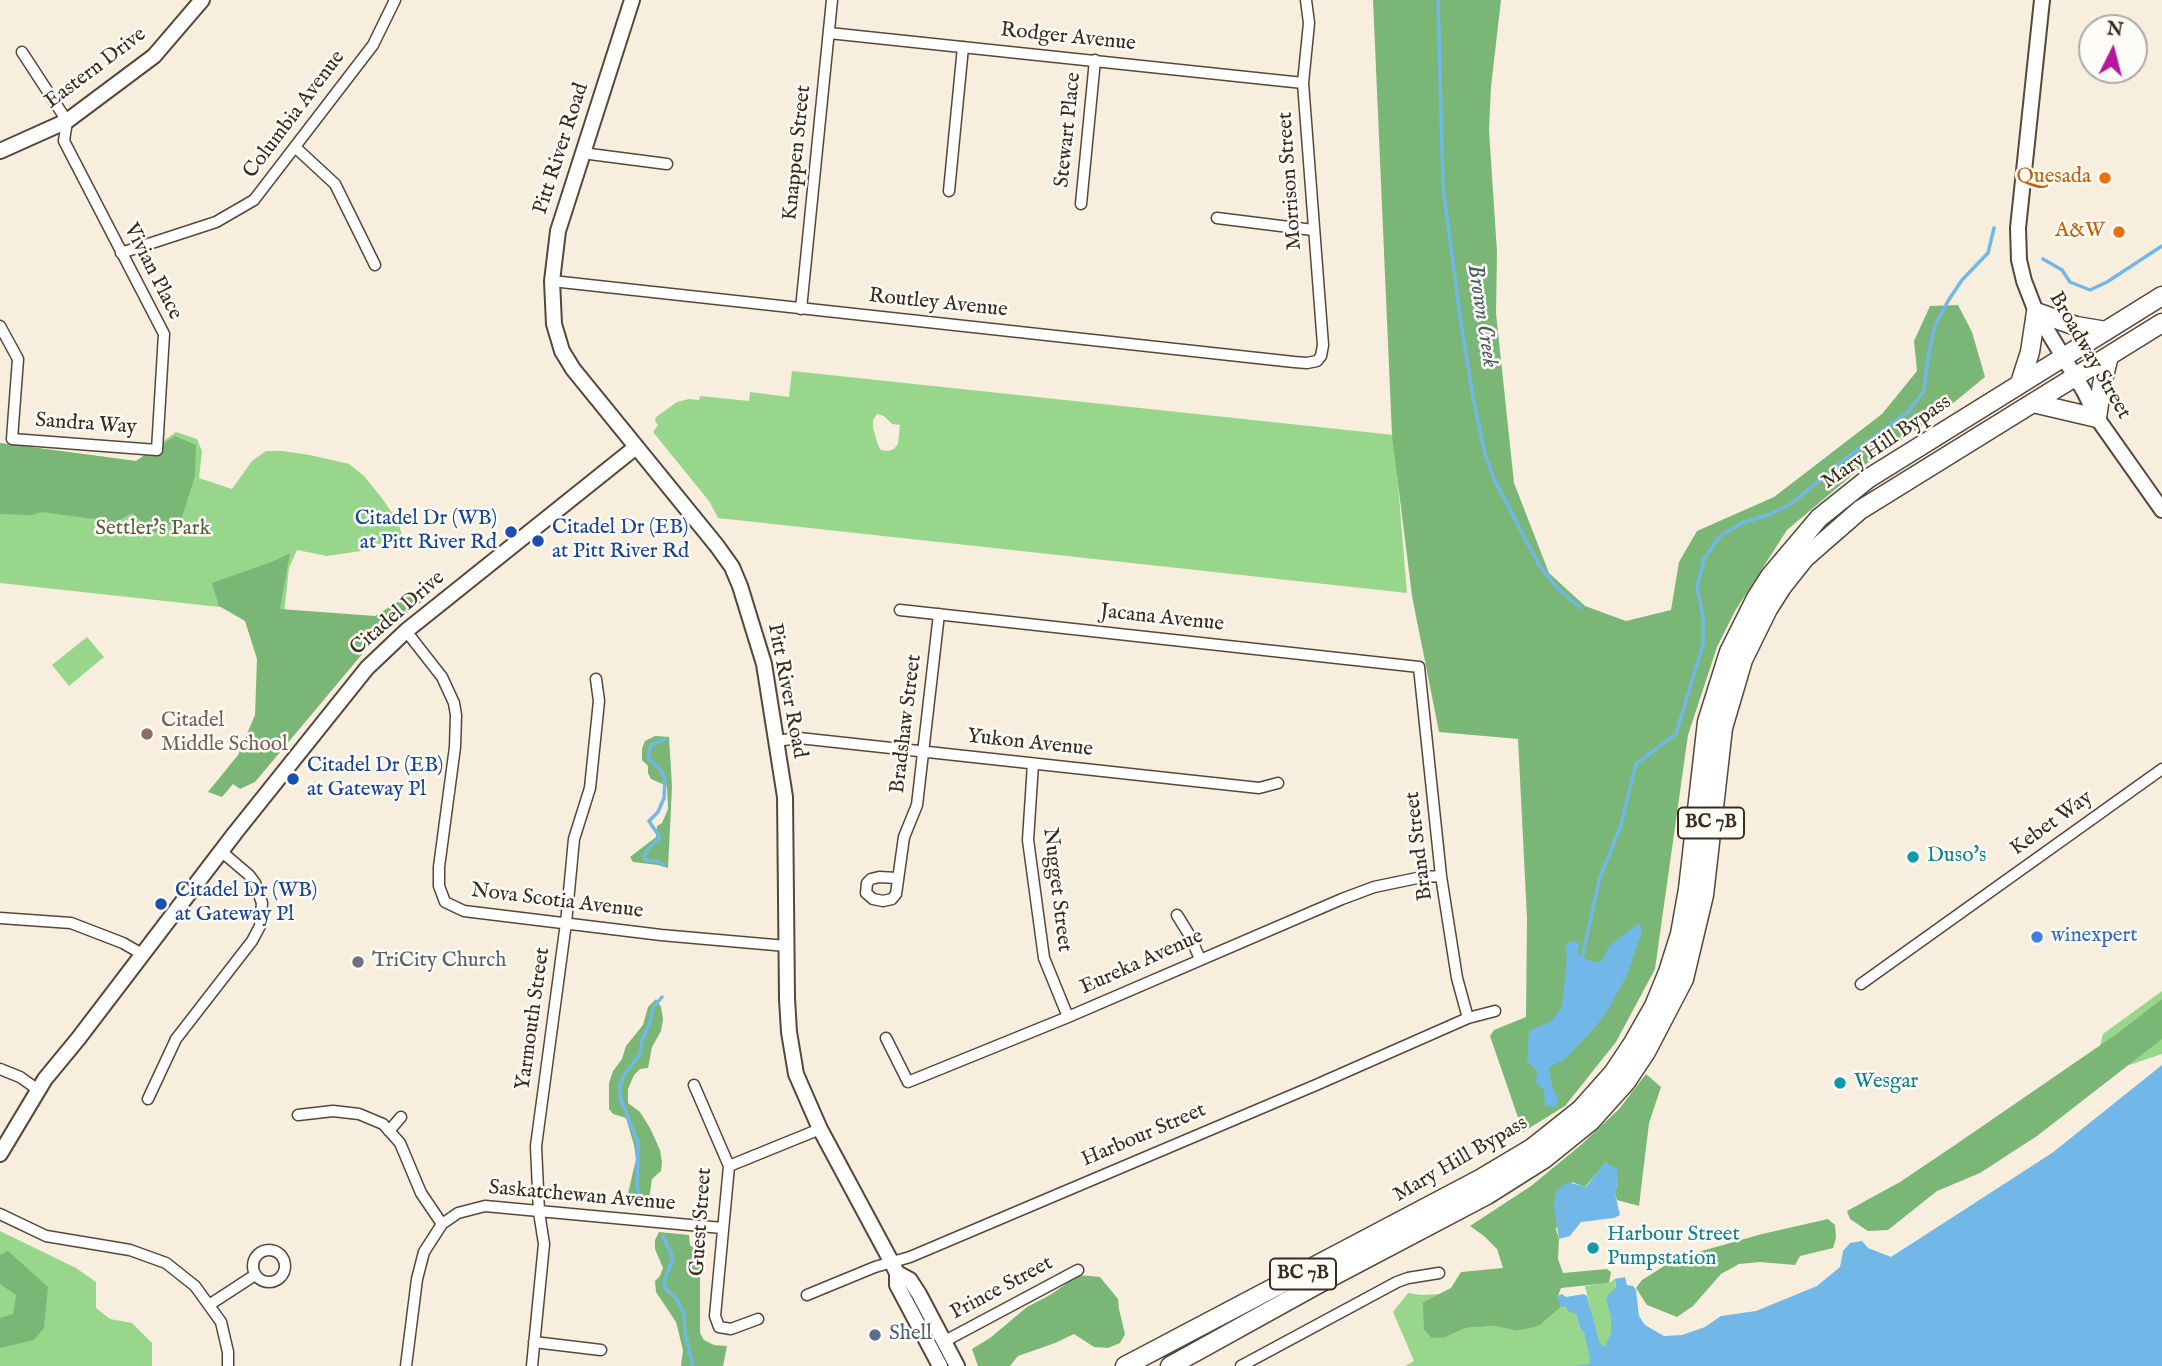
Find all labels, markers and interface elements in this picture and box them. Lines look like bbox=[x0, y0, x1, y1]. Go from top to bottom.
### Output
north arrow bbox=[2078, 14, 2148, 84]
text: N bbox=[2106, 17, 2124, 43]
street label: Rodger Avenue bbox=[999, 18, 1137, 58]
street label: Eastern Drive bbox=[40, 23, 152, 115]
street label: Columbia Avenue bbox=[239, 46, 351, 184]
street label: Stewart Place bbox=[1050, 71, 1088, 189]
street label: Pitt River Road bbox=[529, 80, 595, 218]
street label: Knappen Street bbox=[778, 84, 818, 222]
street label: Morrison Street bbox=[1274, 111, 1308, 251]
place label: Quesada bbox=[2017, 165, 2091, 191]
marker: Quesada bbox=[2097, 170, 2113, 186]
place label: A&W bbox=[2055, 219, 2105, 245]
street label: Vivian Place bbox=[117, 220, 187, 324]
marker: A&W bbox=[2111, 224, 2127, 240]
water label: Brown Creek bbox=[1459, 262, 1503, 370]
street label: Routley Avenue bbox=[867, 284, 1009, 324]
street label: Broadway Street bbox=[2042, 288, 2136, 424]
street label: Mary Hill Bypass bbox=[1818, 390, 1956, 496]
street label: Sandra Way bbox=[34, 409, 138, 441]
place label: Citadel Dr (WB) at Pitt River Rd bbox=[355, 507, 497, 557]
place label: Citadel Dr (EB) at Pitt River Rd bbox=[552, 516, 689, 566]
park label: Settler's Park bbox=[95, 517, 211, 543]
marker: Citadel Dr (WB) at Pitt River Rd bbox=[503, 524, 519, 540]
marker: Citadel Dr (EB) at Pitt River Rd bbox=[530, 533, 546, 549]
street label: Citadel Drive bbox=[346, 566, 450, 662]
street label: Jacana Avenue bbox=[1099, 600, 1225, 638]
street label: Pitt River Road bbox=[761, 622, 811, 760]
street label: Bradshaw Street bbox=[886, 653, 928, 795]
place label: Citadel Middle School bbox=[161, 709, 288, 759]
street label: Yukon Avenue bbox=[966, 725, 1094, 763]
marker: Citadel Middle School bbox=[139, 726, 155, 742]
place label: Citadel Dr (EB) at Gateway Pl bbox=[307, 754, 443, 804]
marker: Citadel Dr (EB) at Gateway Pl bbox=[285, 771, 301, 787]
street label: Kebet Way bbox=[2006, 786, 2098, 862]
street label: Brand Street bbox=[1401, 790, 1439, 902]
road number: BC 7B bbox=[1678, 808, 1744, 838]
street label: Nugget Street bbox=[1036, 826, 1076, 954]
place label: Duso's bbox=[1927, 844, 1986, 870]
marker: Duso's bbox=[1905, 849, 1921, 865]
place label: Citadel Dr (WB) at Gateway Pl bbox=[175, 879, 317, 929]
street label: Nova Scotia Avenue bbox=[469, 879, 645, 925]
marker: Citadel Dr (WB) at Gateway Pl bbox=[153, 896, 169, 912]
place label: winexpert bbox=[2051, 924, 2137, 950]
street label: Eureka Avenue bbox=[1077, 925, 1207, 1001]
marker: winexpert bbox=[2029, 929, 2045, 945]
street label: Yarmouth Street bbox=[512, 946, 556, 1092]
place label: TriCity Church bbox=[372, 949, 506, 975]
marker: TriCity Church bbox=[350, 954, 366, 970]
place label: Wesgar bbox=[1854, 1070, 1918, 1096]
marker: Wesgar bbox=[1832, 1075, 1848, 1091]
street label: Harbour Street bbox=[1078, 1098, 1210, 1174]
street label: Mary Hill Bypass bbox=[1389, 1111, 1533, 1209]
street label: Guest Street bbox=[686, 1167, 718, 1277]
street label: Saskatchewan Avenue bbox=[488, 1176, 676, 1218]
place label: Harbour Street Pumpstation bbox=[1607, 1223, 1740, 1273]
marker: Harbour Street Pumpstation bbox=[1585, 1240, 1601, 1256]
street label: Prince Street bbox=[947, 1252, 1057, 1326]
road number: BC 7B bbox=[1270, 1258, 1336, 1290]
place label: Shell bbox=[889, 1322, 932, 1348]
marker: Shell bbox=[867, 1327, 883, 1343]

